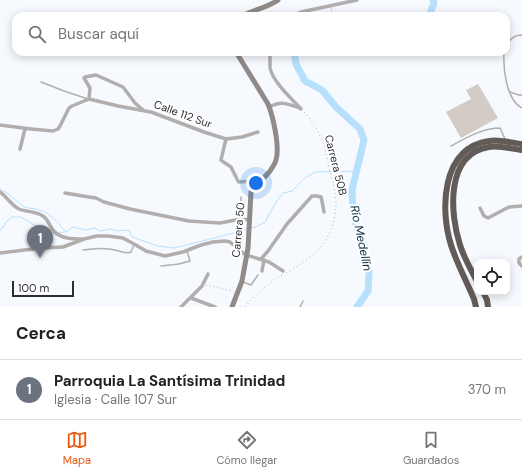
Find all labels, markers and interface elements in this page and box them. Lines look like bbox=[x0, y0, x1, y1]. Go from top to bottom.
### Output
search box bbox=[12, 12, 510, 56]
icon: search bbox=[26, 23, 48, 45]
text: Buscar aquí bbox=[58, 24, 139, 44]
street label: Calle 112 Sur bbox=[152, 97, 214, 131]
street label: Carrera 50B bbox=[322, 133, 350, 197]
your location bbox=[246, 173, 266, 193]
street label: Carrera 50 bbox=[229, 202, 247, 258]
water label: Río Medellín bbox=[346, 204, 376, 272]
pin: 1 bbox=[27, 225, 53, 258]
map controls bbox=[474, 259, 510, 295]
button: locate bbox=[474, 259, 510, 295]
scale bar bbox=[12, 279, 74, 298]
text: 100 m bbox=[18, 281, 49, 295]
text: Cerca bbox=[16, 322, 66, 344]
text: Parroquia La Santísima Trinidad bbox=[54, 371, 285, 391]
text: 1 bbox=[27, 381, 31, 398]
text: 370 m bbox=[468, 381, 506, 398]
text: Iglesia · Calle 107 Sur bbox=[54, 391, 177, 408]
tab: Mapa bbox=[63, 429, 91, 467]
tab: Cómo llegar bbox=[216, 429, 277, 467]
tab: Guardados bbox=[403, 429, 459, 467]

